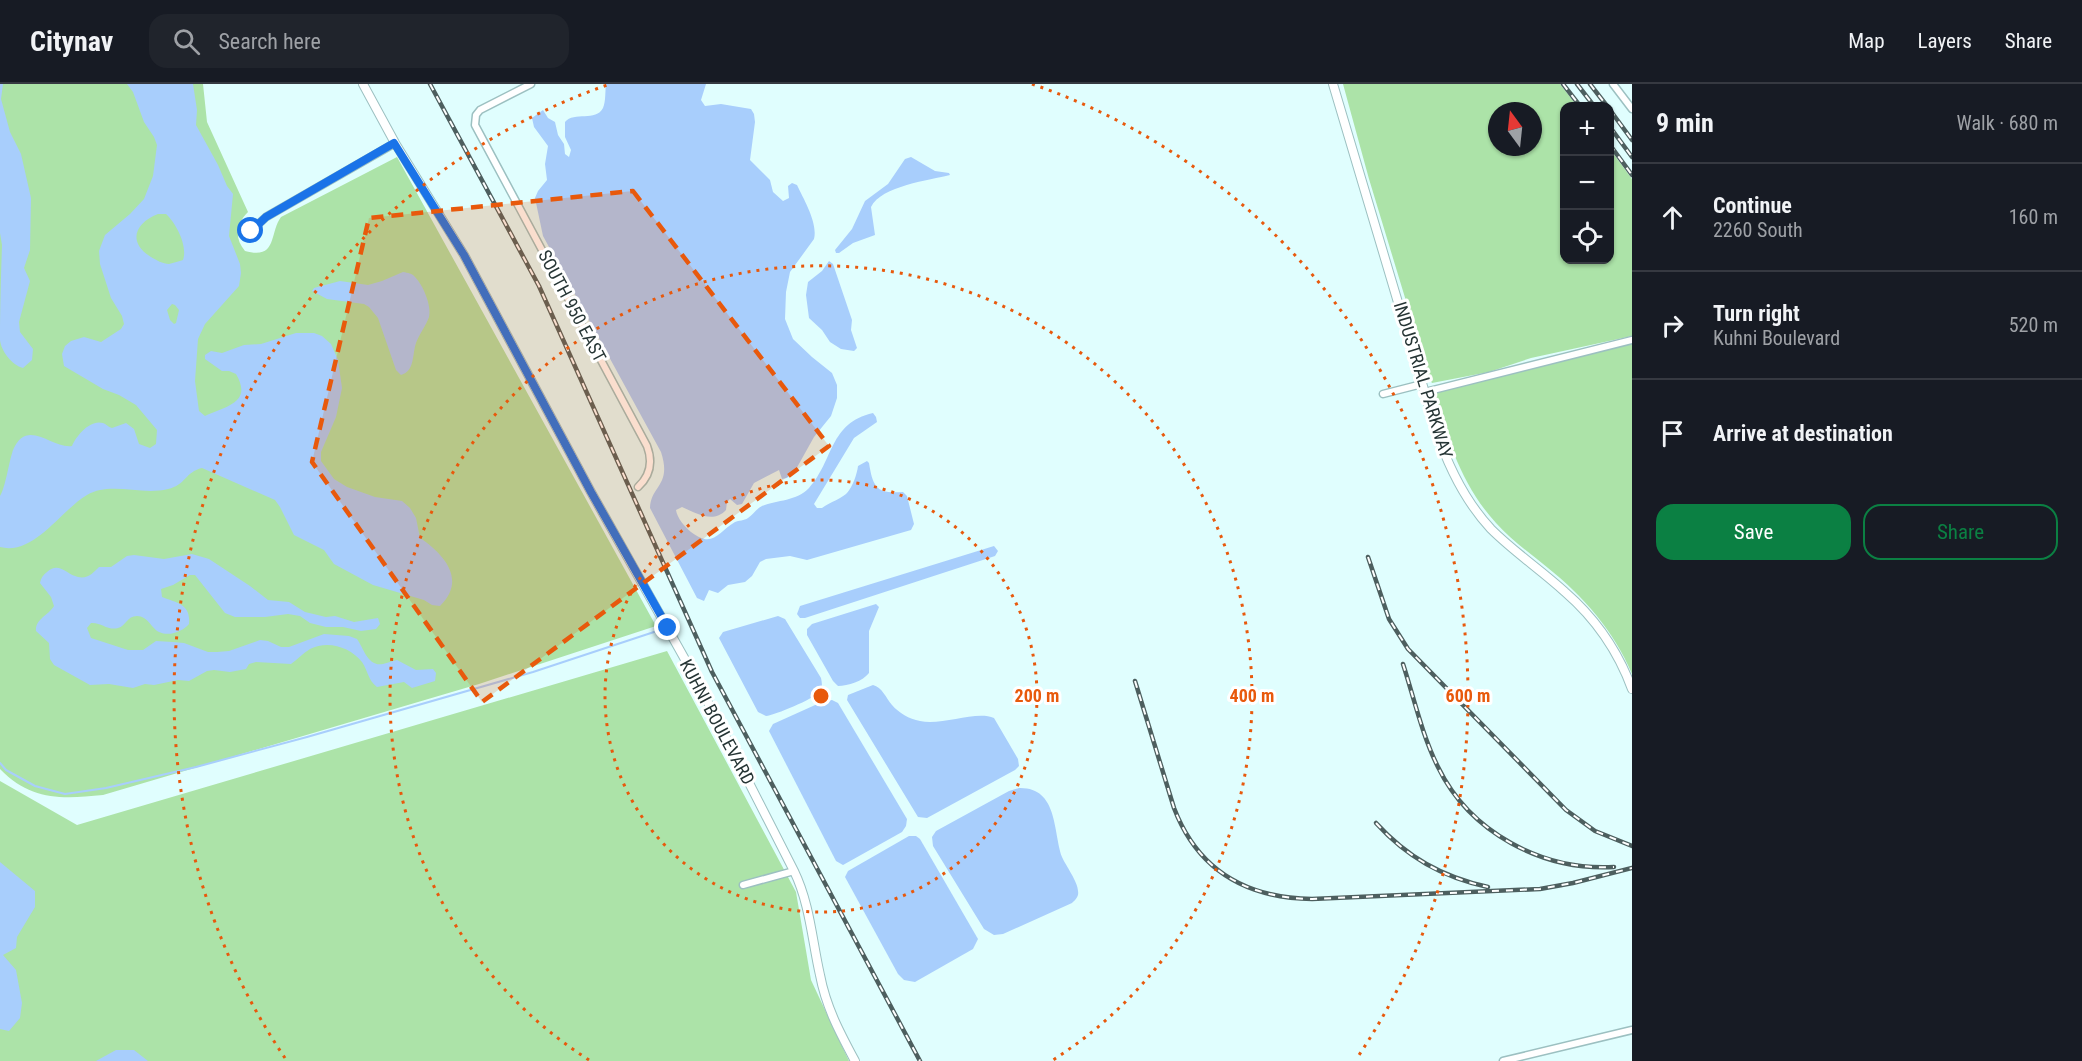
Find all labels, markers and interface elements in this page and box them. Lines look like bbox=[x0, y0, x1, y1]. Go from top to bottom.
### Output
search box bbox=[149, 14, 569, 68]
text: Citynav bbox=[30, 25, 113, 58]
icon: search bbox=[170, 25, 203, 58]
text: Search here bbox=[218, 29, 321, 54]
text: Map bbox=[1848, 29, 1885, 53]
text: Layers bbox=[1918, 29, 1972, 53]
text: Share bbox=[2005, 29, 2052, 53]
north arrow bbox=[1488, 102, 1542, 156]
map controls bbox=[1560, 102, 1614, 264]
button: + bbox=[1560, 102, 1614, 156]
text: 9 min bbox=[1656, 108, 1714, 138]
text: Walk · 680 m bbox=[1957, 111, 2058, 135]
button: − bbox=[1560, 156, 1614, 210]
text: Continue bbox=[1713, 193, 1792, 218]
icon: ahead bbox=[1656, 201, 1689, 234]
text: 160 m bbox=[2009, 205, 2058, 229]
button: locate bbox=[1560, 210, 1614, 264]
route start bbox=[237, 217, 263, 243]
text: 2260 South bbox=[1713, 218, 1803, 242]
street label: SOUTH 950 EAST bbox=[534, 246, 611, 365]
street label: INDUSTRIAL PARKWAY bbox=[1390, 299, 1457, 461]
text: Turn right bbox=[1713, 301, 1800, 326]
icon: right bbox=[1656, 309, 1689, 342]
text: 520 m bbox=[2009, 313, 2058, 337]
text: Kuhni Boulevard bbox=[1713, 326, 1840, 350]
icon: arrive bbox=[1656, 417, 1689, 450]
text: Arrive at destination bbox=[1713, 421, 1893, 446]
button: Save bbox=[1656, 504, 1851, 560]
button: Share bbox=[1863, 504, 2058, 560]
route end bbox=[654, 614, 680, 640]
street label: KUHNI BOULEVARD bbox=[676, 656, 759, 788]
text: 200 m bbox=[1015, 685, 1059, 706]
text: 400 m bbox=[1230, 685, 1274, 706]
text: 600 m bbox=[1446, 685, 1490, 706]
centre of rings bbox=[811, 686, 831, 706]

